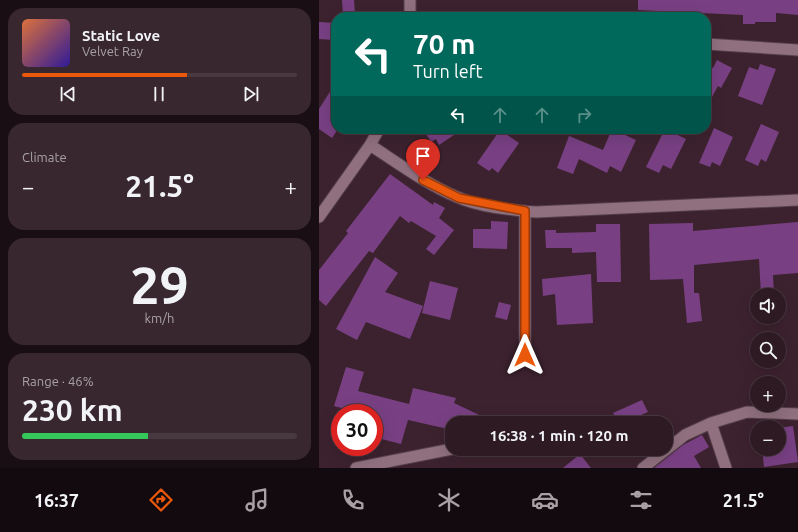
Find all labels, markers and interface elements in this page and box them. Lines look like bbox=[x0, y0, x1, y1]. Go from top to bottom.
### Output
text: Static Love bbox=[82, 27, 160, 44]
icon: left bbox=[347, 28, 399, 80]
text: 70 m bbox=[413, 28, 475, 59]
text: Velvet Ray bbox=[82, 44, 143, 58]
text: Turn left bbox=[413, 61, 483, 81]
icon: previous bbox=[57, 83, 79, 105]
icon: pause bbox=[148, 83, 170, 105]
icon: next bbox=[240, 83, 262, 105]
icon: left bbox=[447, 104, 469, 126]
icon: ahead bbox=[489, 104, 511, 126]
icon: ahead bbox=[531, 104, 553, 126]
icon: right bbox=[573, 104, 595, 126]
pin bbox=[406, 139, 440, 180]
icon: arrive bbox=[412, 145, 434, 167]
text: Climate bbox=[22, 150, 67, 164]
text: 21.5° bbox=[125, 169, 194, 203]
text: − bbox=[22, 174, 34, 199]
text: + bbox=[285, 174, 297, 199]
text: 29 bbox=[130, 256, 189, 314]
map controls bbox=[750, 288, 786, 456]
button: sound bbox=[750, 288, 786, 324]
text: km/h bbox=[144, 311, 175, 325]
button: search bbox=[750, 332, 786, 368]
position arrow bbox=[504, 334, 546, 376]
text: Range · 46% bbox=[22, 374, 94, 388]
button: + bbox=[750, 376, 786, 412]
text: 230 km bbox=[22, 393, 123, 427]
speed limit sign: 30 bbox=[331, 404, 383, 456]
button: − bbox=[750, 420, 786, 456]
text: 16:38 · 1 min · 120 m bbox=[490, 427, 628, 444]
icon: directions bbox=[147, 486, 175, 514]
icon: music bbox=[243, 486, 271, 514]
icon: phone bbox=[339, 486, 367, 514]
icon: climate bbox=[435, 486, 463, 514]
icon: car bbox=[531, 486, 559, 514]
icon: filters bbox=[627, 486, 655, 514]
text: 16:37 bbox=[34, 490, 79, 510]
text: 21.5° bbox=[723, 490, 764, 510]

